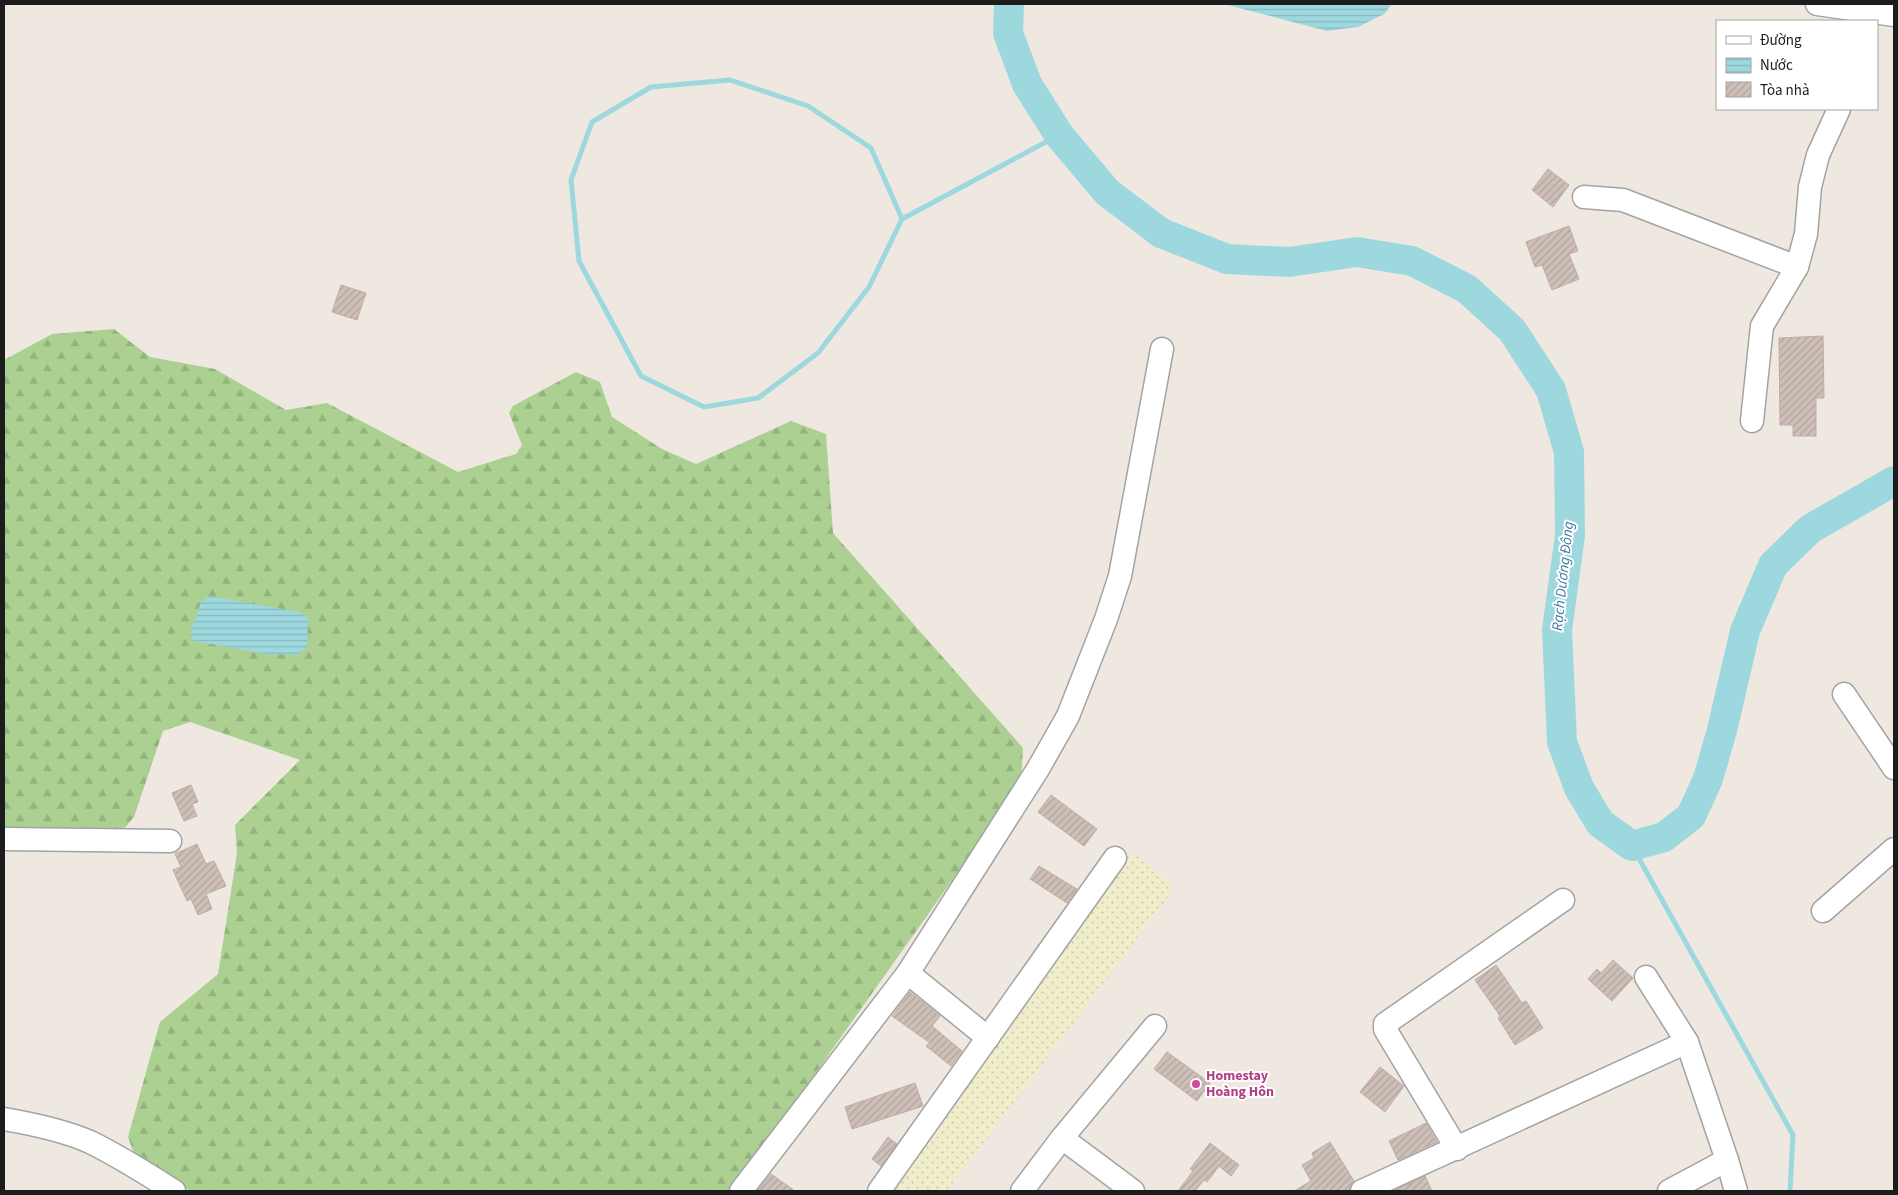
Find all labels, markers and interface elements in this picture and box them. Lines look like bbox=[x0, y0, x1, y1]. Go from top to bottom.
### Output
legend bbox=[1716, 20, 1878, 110]
text: Đường bbox=[1760, 30, 1802, 51]
text: Nước bbox=[1760, 55, 1793, 76]
text: Tòa nhà bbox=[1760, 80, 1809, 101]
water label: Rạch Dương Đông bbox=[1547, 520, 1579, 632]
place label: Homestay Hoàng Hôn bbox=[1206, 1066, 1274, 1102]
marker: Homestay Hoàng Hôn bbox=[1190, 1078, 1202, 1090]

